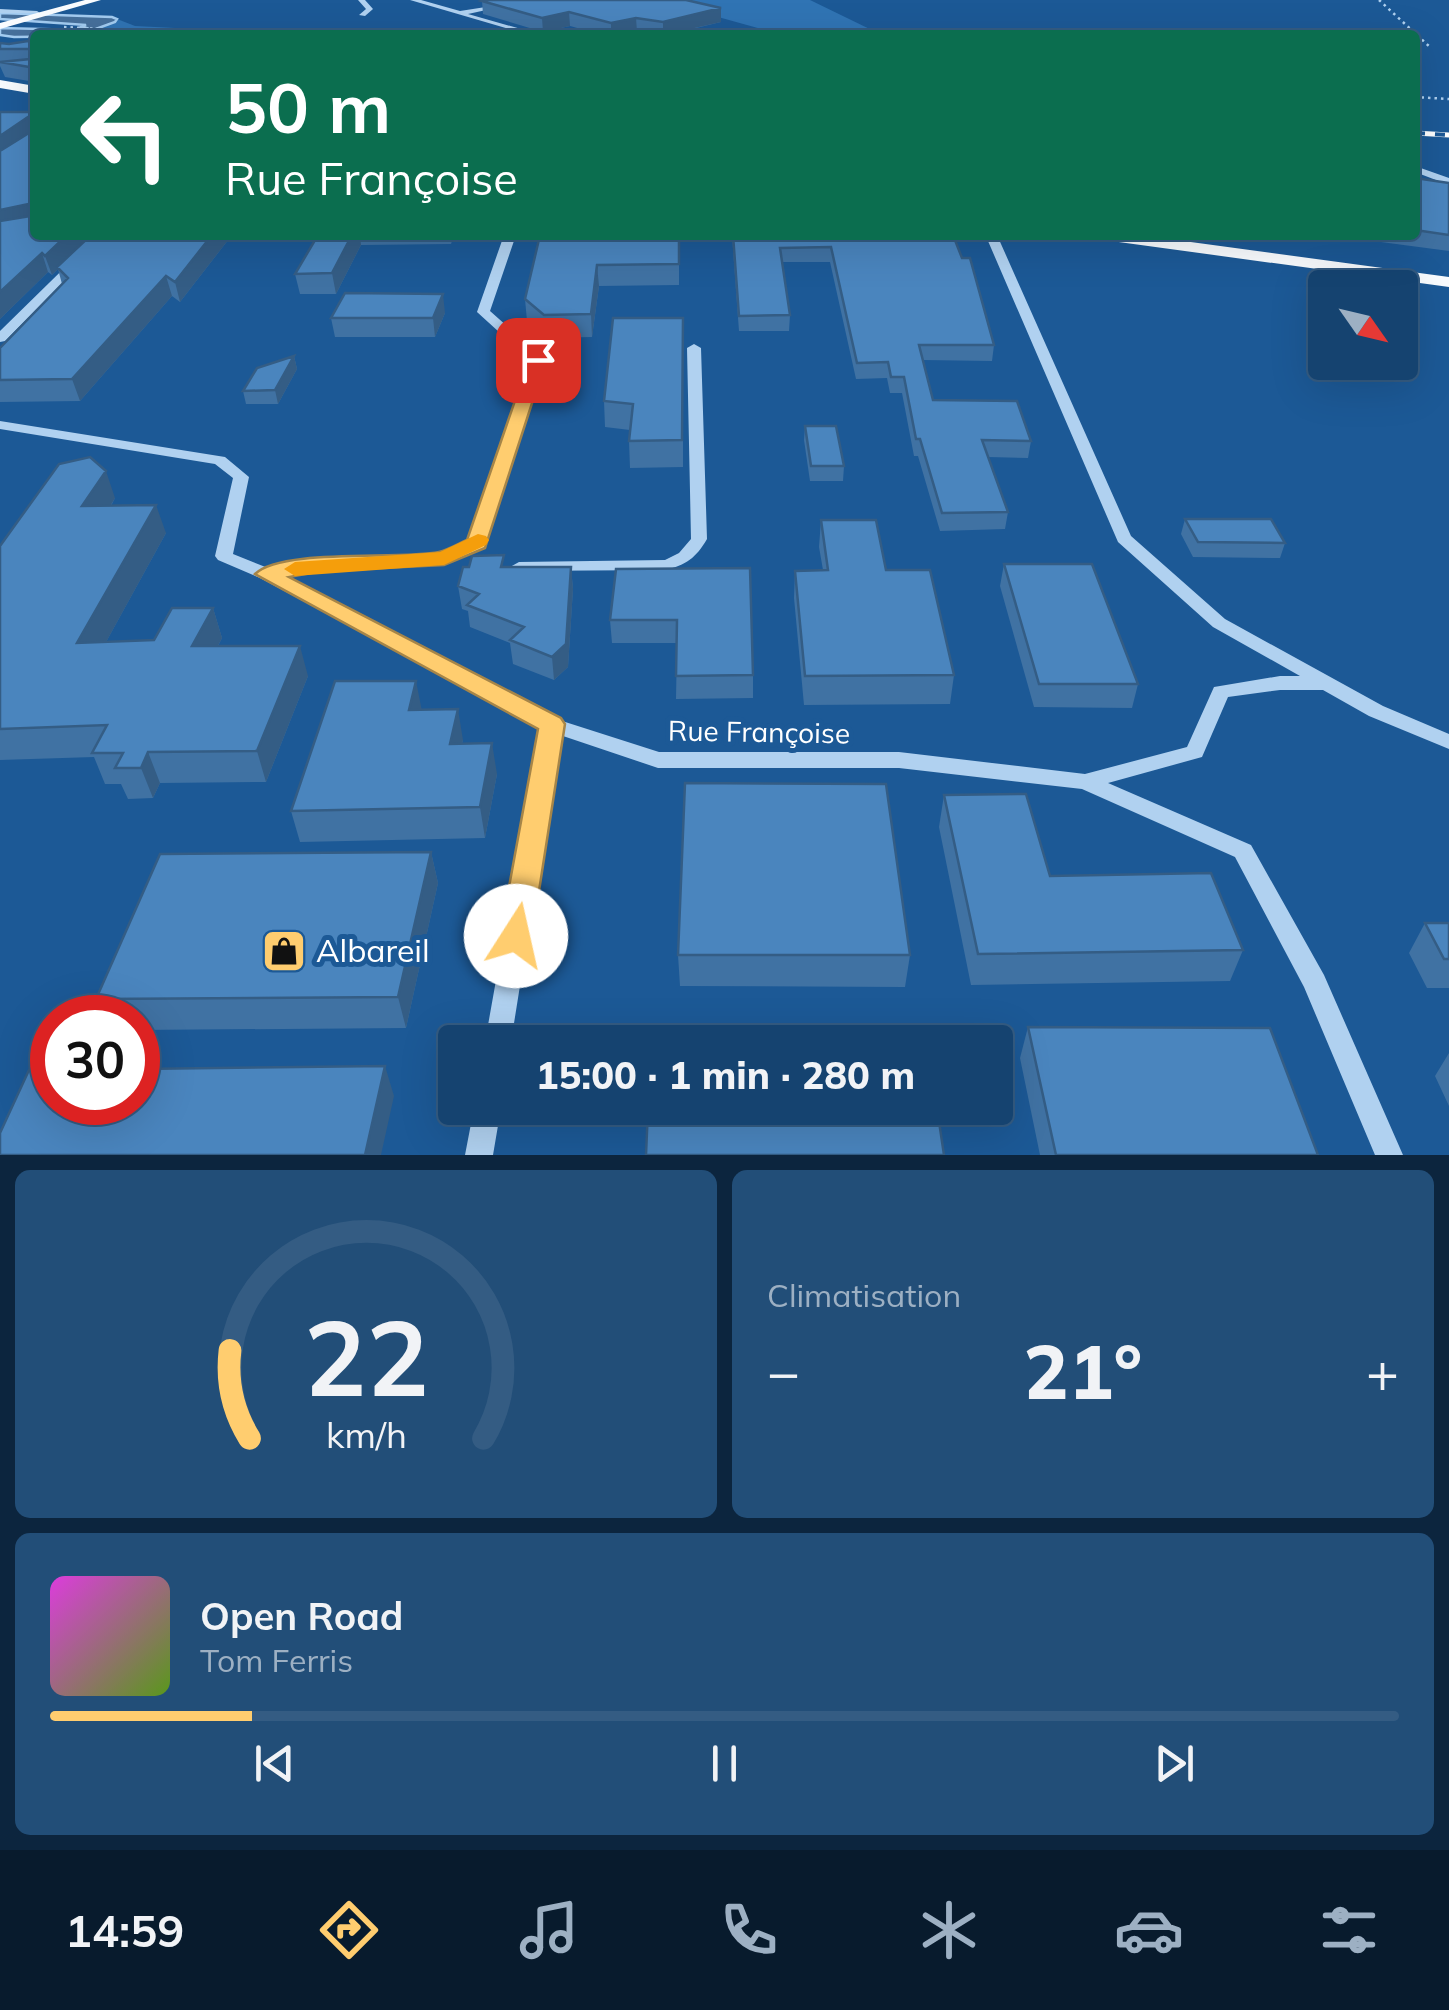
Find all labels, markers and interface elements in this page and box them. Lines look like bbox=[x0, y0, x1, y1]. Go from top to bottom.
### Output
text: 50 m bbox=[225, 63, 391, 151]
icon: left bbox=[60, 70, 190, 200]
text: Rue Françoise bbox=[225, 150, 518, 206]
north arrow bbox=[1308, 270, 1418, 380]
map controls bbox=[1308, 270, 1418, 380]
pin bbox=[496, 318, 581, 403]
icon: arrive bbox=[511, 333, 566, 388]
street label: Rue Françoise bbox=[668, 712, 850, 751]
position arrow bbox=[464, 884, 568, 988]
shop icon: Albareil bbox=[261, 928, 307, 974]
place label: Albareil bbox=[316, 930, 430, 970]
speed limit sign: 30 bbox=[30, 995, 160, 1125]
text: 15:00 · 1 min · 280 m bbox=[536, 1051, 915, 1099]
text: Climatisation bbox=[767, 1275, 961, 1315]
text: 22 bbox=[304, 1291, 428, 1422]
text: 21° bbox=[1024, 1324, 1142, 1418]
text: − bbox=[767, 1337, 800, 1406]
text: + bbox=[1366, 1337, 1399, 1406]
text: km/h bbox=[326, 1412, 406, 1457]
text: Open Road bbox=[200, 1592, 403, 1640]
text: Tom Ferris bbox=[200, 1640, 353, 1680]
icon: previous bbox=[247, 1736, 302, 1791]
icon: pause bbox=[697, 1736, 752, 1791]
icon: next bbox=[1147, 1736, 1202, 1791]
icon: directions bbox=[314, 1895, 384, 1965]
icon: music bbox=[514, 1895, 584, 1965]
icon: phone bbox=[714, 1895, 784, 1965]
icon: climate bbox=[914, 1895, 984, 1965]
icon: car bbox=[1114, 1895, 1184, 1965]
icon: filters bbox=[1314, 1895, 1384, 1965]
text: 14:59 bbox=[65, 1902, 184, 1958]

